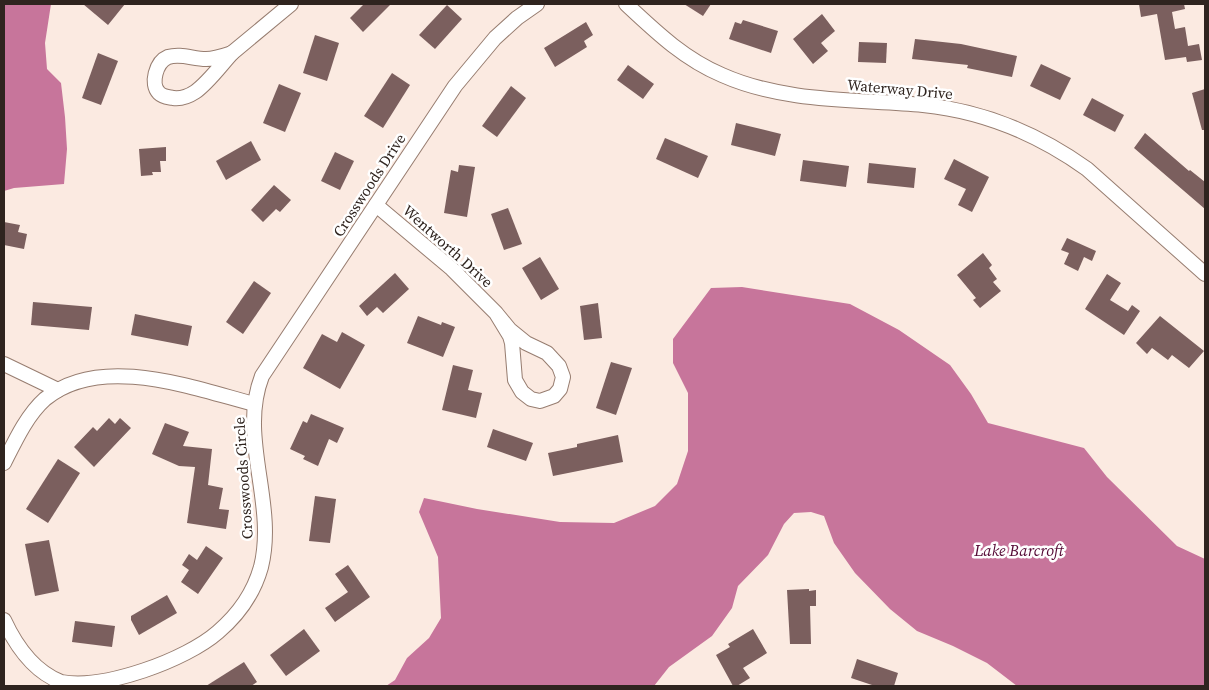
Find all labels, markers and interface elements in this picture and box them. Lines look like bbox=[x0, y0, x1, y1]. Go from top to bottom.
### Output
street label: Waterway Drive bbox=[846, 74, 954, 104]
street label: Crosswoods Drive bbox=[328, 129, 410, 241]
street label: Wentworth Drive bbox=[398, 200, 498, 292]
street label: Crosswoods Circle bbox=[228, 416, 258, 540]
water label: Lake Barcroft bbox=[973, 539, 1065, 561]

